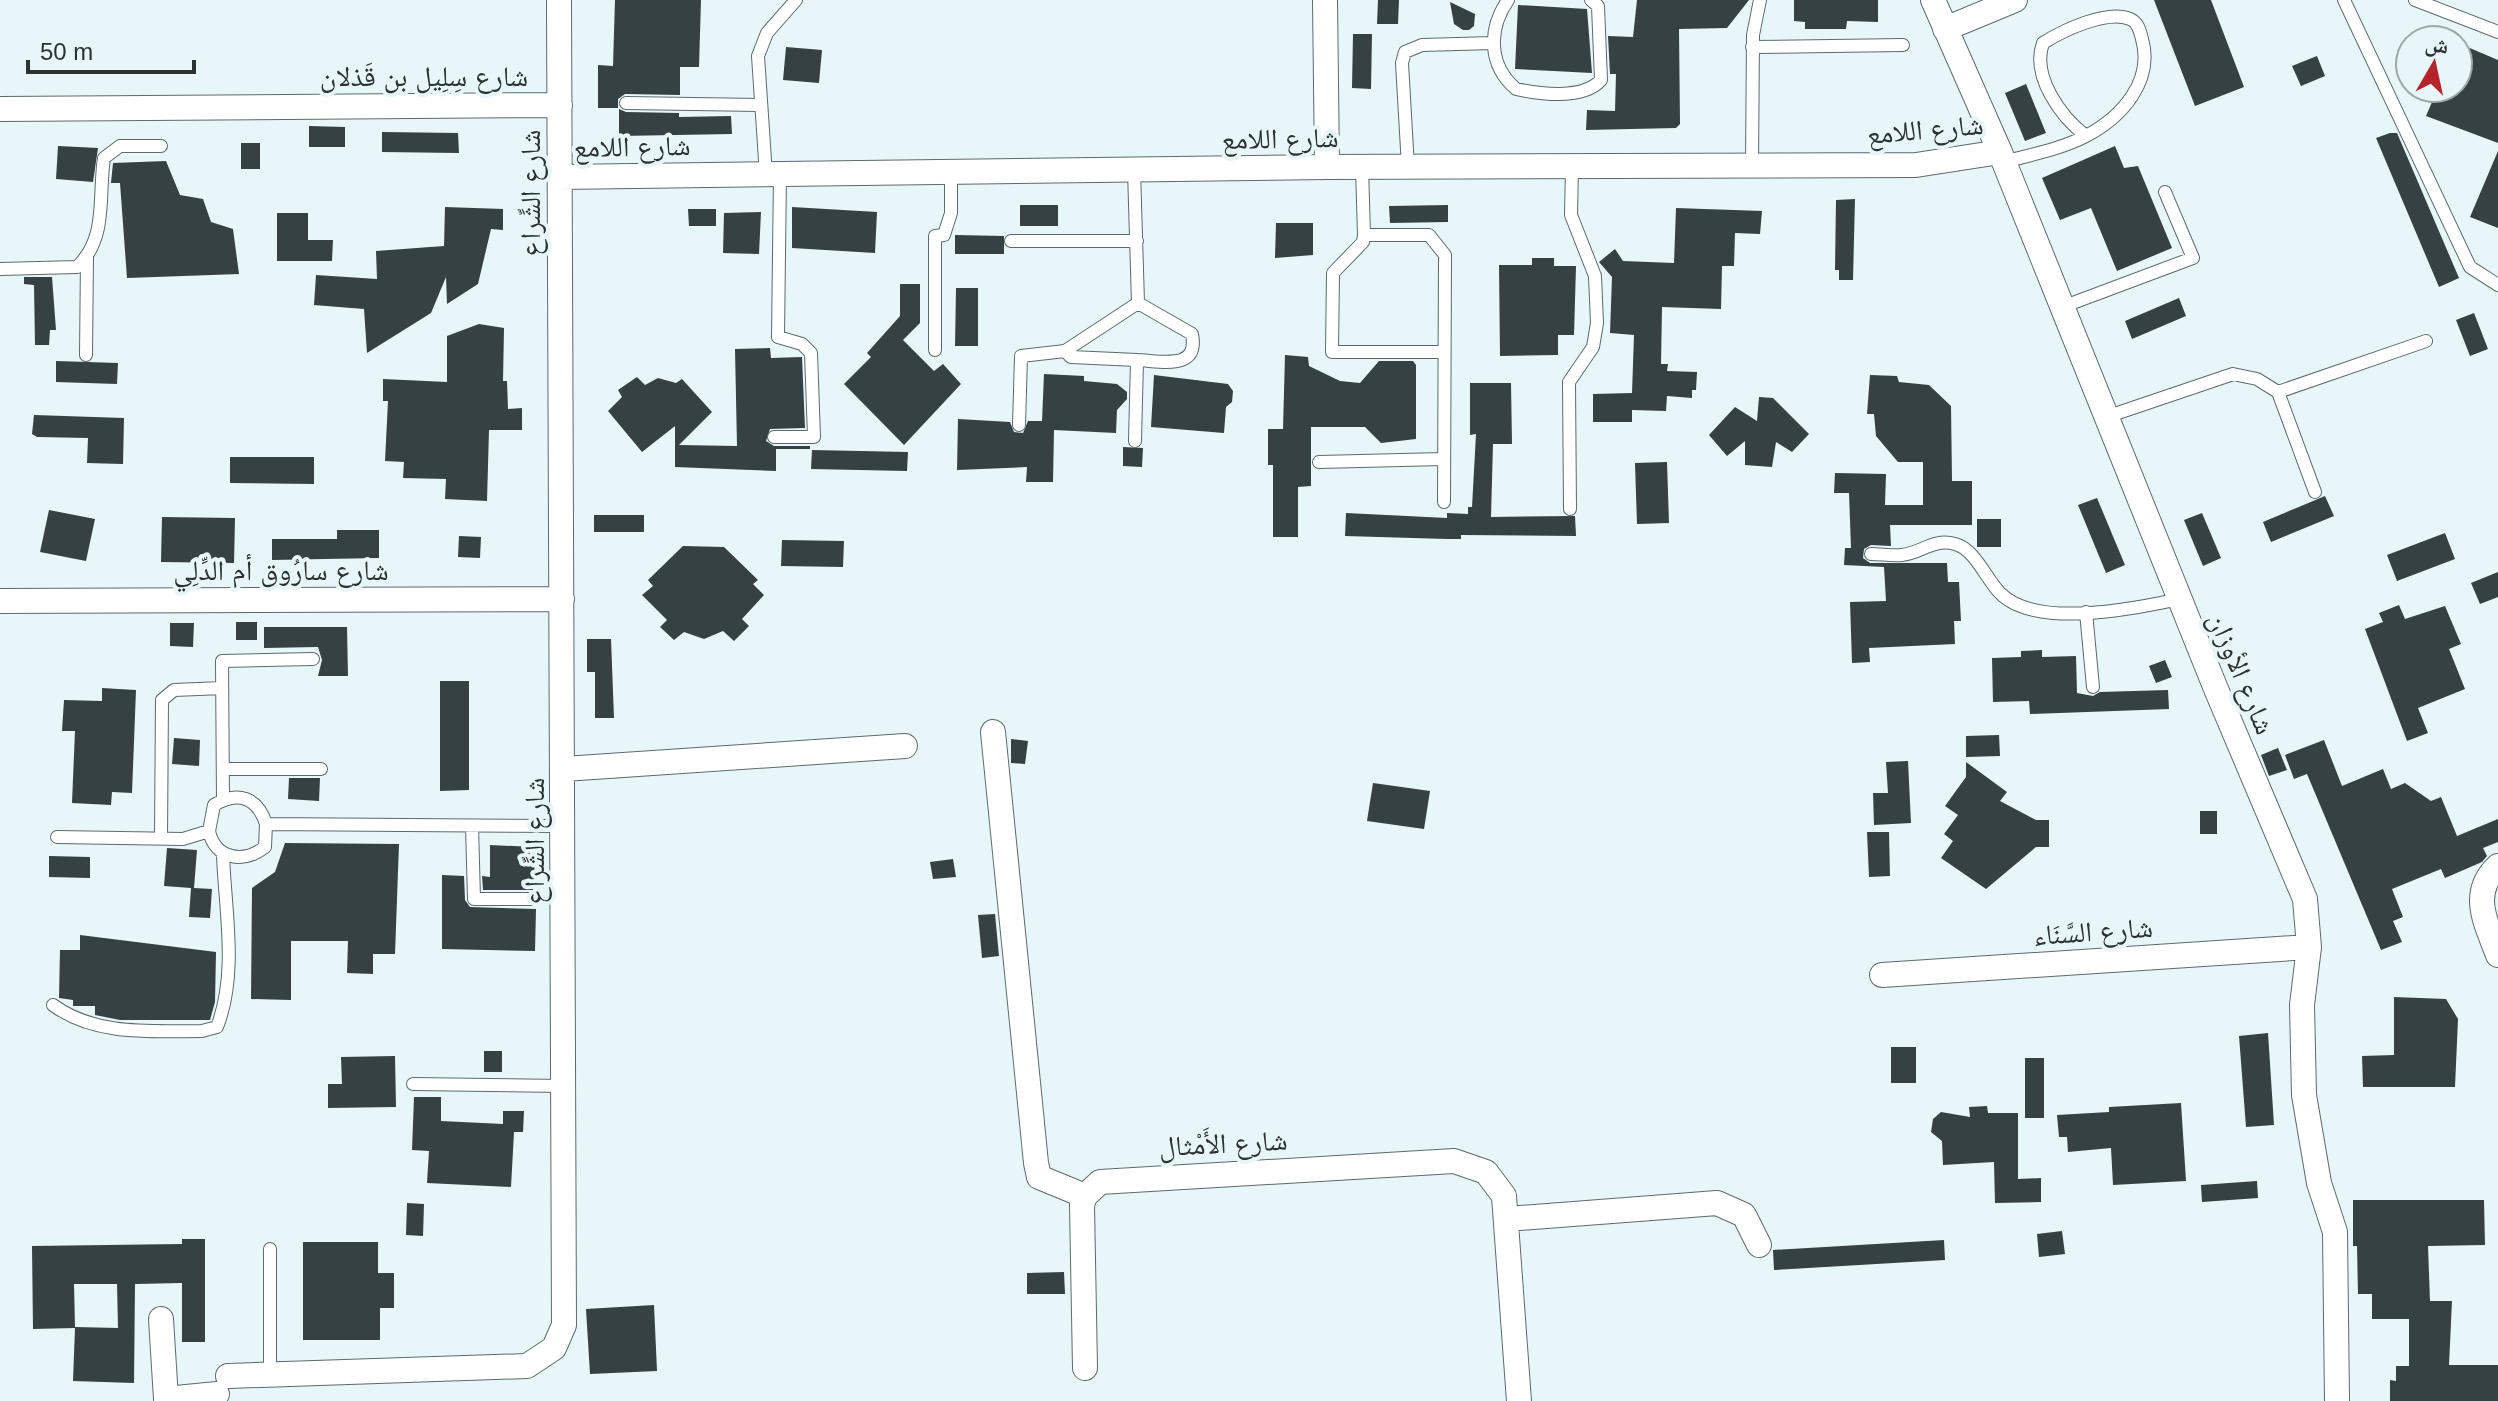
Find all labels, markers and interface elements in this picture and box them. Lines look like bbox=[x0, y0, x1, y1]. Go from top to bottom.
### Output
scale bar bbox=[28, 24, 194, 74]
north arrow bbox=[2394, 24, 2474, 104]
text: ش bbox=[2423, 31, 2451, 60]
text: 50 m bbox=[40, 38, 93, 65]
street label: شارع سِلِيل بن قَذلان bbox=[320, 61, 528, 94]
street label: شارع اللامع bbox=[1866, 109, 1985, 152]
street label: شارع اللامع bbox=[1221, 122, 1339, 157]
street label: شارع الشِّراع bbox=[515, 129, 548, 257]
street label: شارع اللامع bbox=[573, 130, 691, 165]
street label: شارع سارُوق أم الدِّلِي bbox=[173, 553, 389, 593]
street label: شارع الأوزان bbox=[2200, 608, 2281, 739]
street label: شارع الشِّراع bbox=[519, 777, 552, 905]
street label: شارع السَّنَاء bbox=[2032, 912, 2154, 953]
street label: شارع الأَمْثال bbox=[1158, 1123, 1288, 1164]

